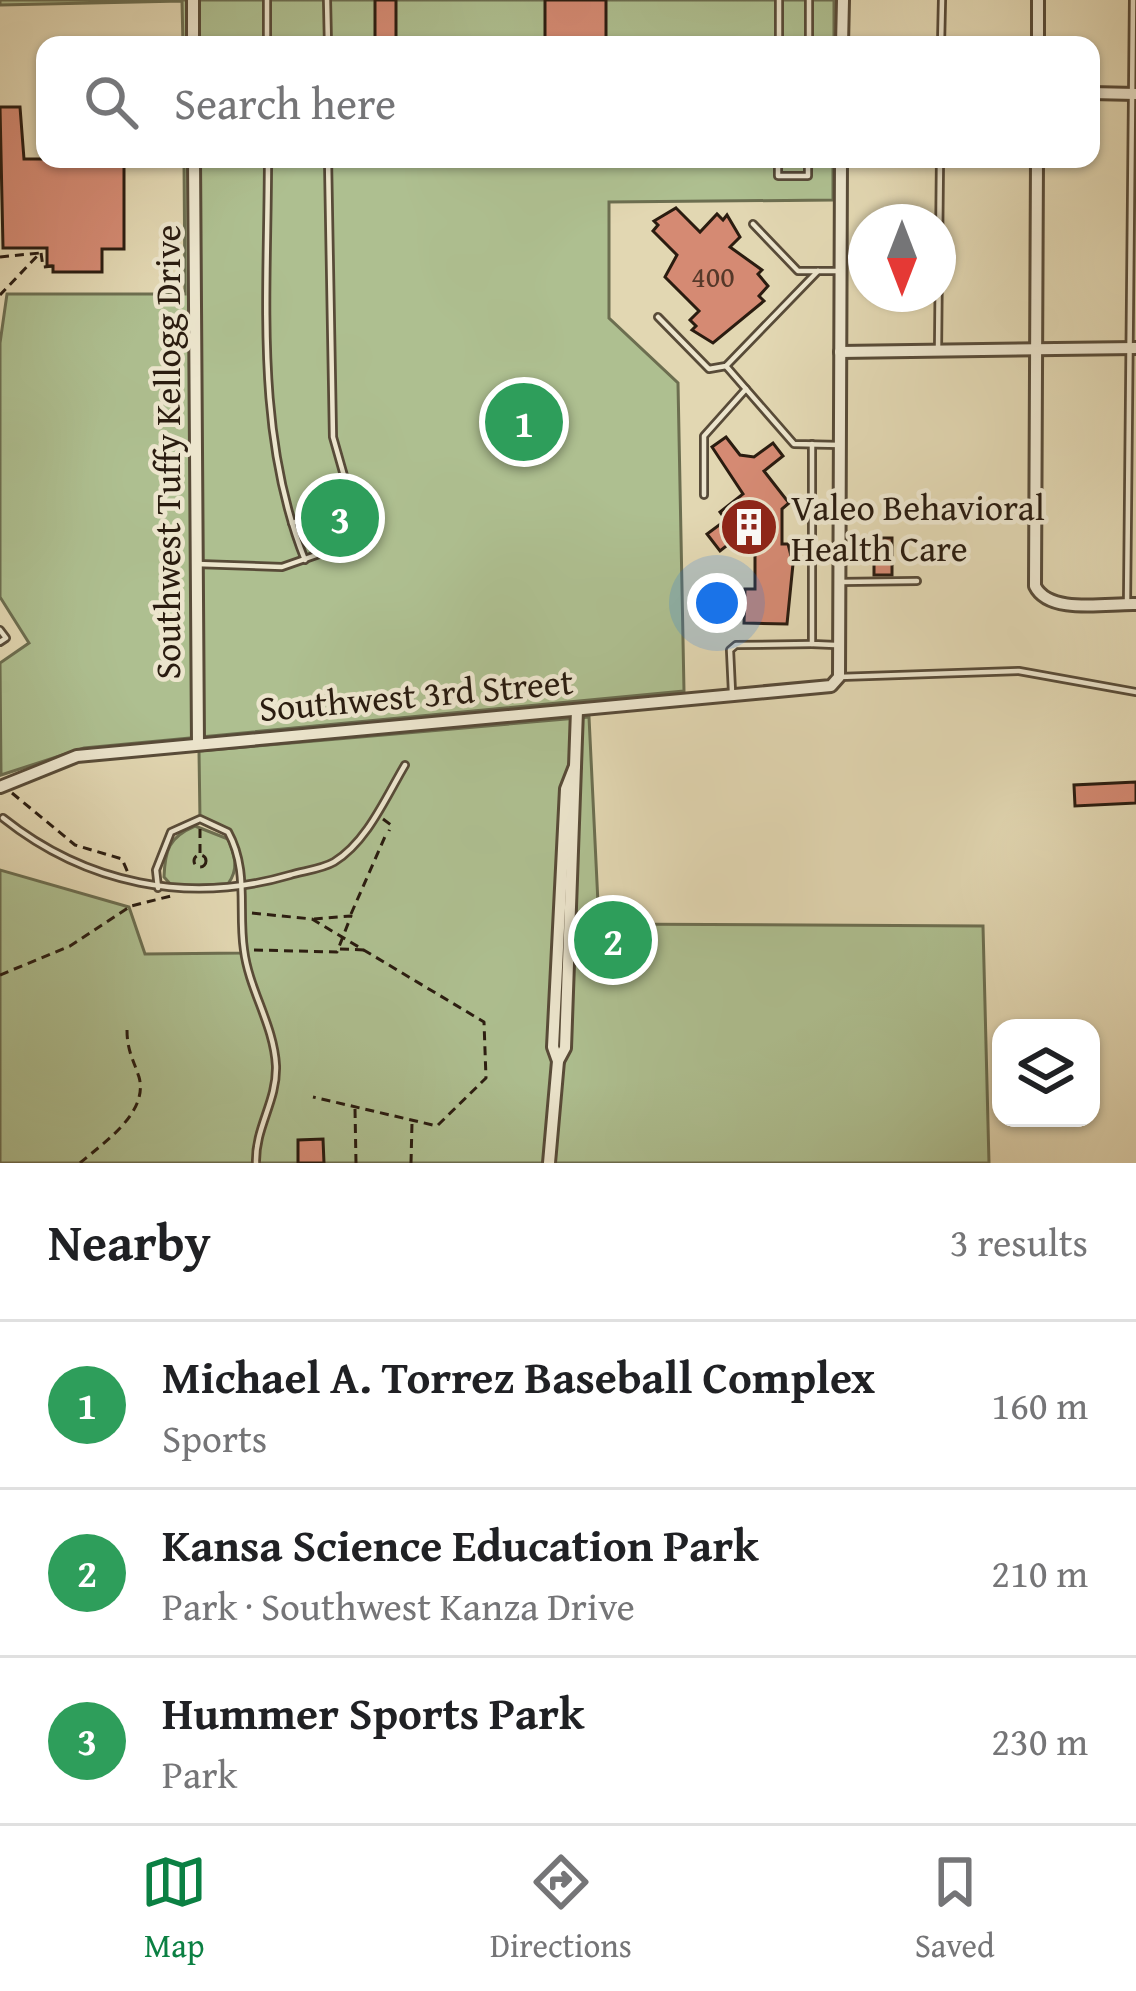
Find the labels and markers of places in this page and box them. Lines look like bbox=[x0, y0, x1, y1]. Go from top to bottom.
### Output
pin: 1 bbox=[485, 377, 563, 467]
pin: 3 bbox=[301, 473, 379, 563]
place label: Valeo Behavioral Health Care bbox=[791, 480, 1045, 574]
building icon: Valeo Behavioral Health Care bbox=[718, 496, 780, 558]
pin: 2 bbox=[574, 895, 652, 985]

